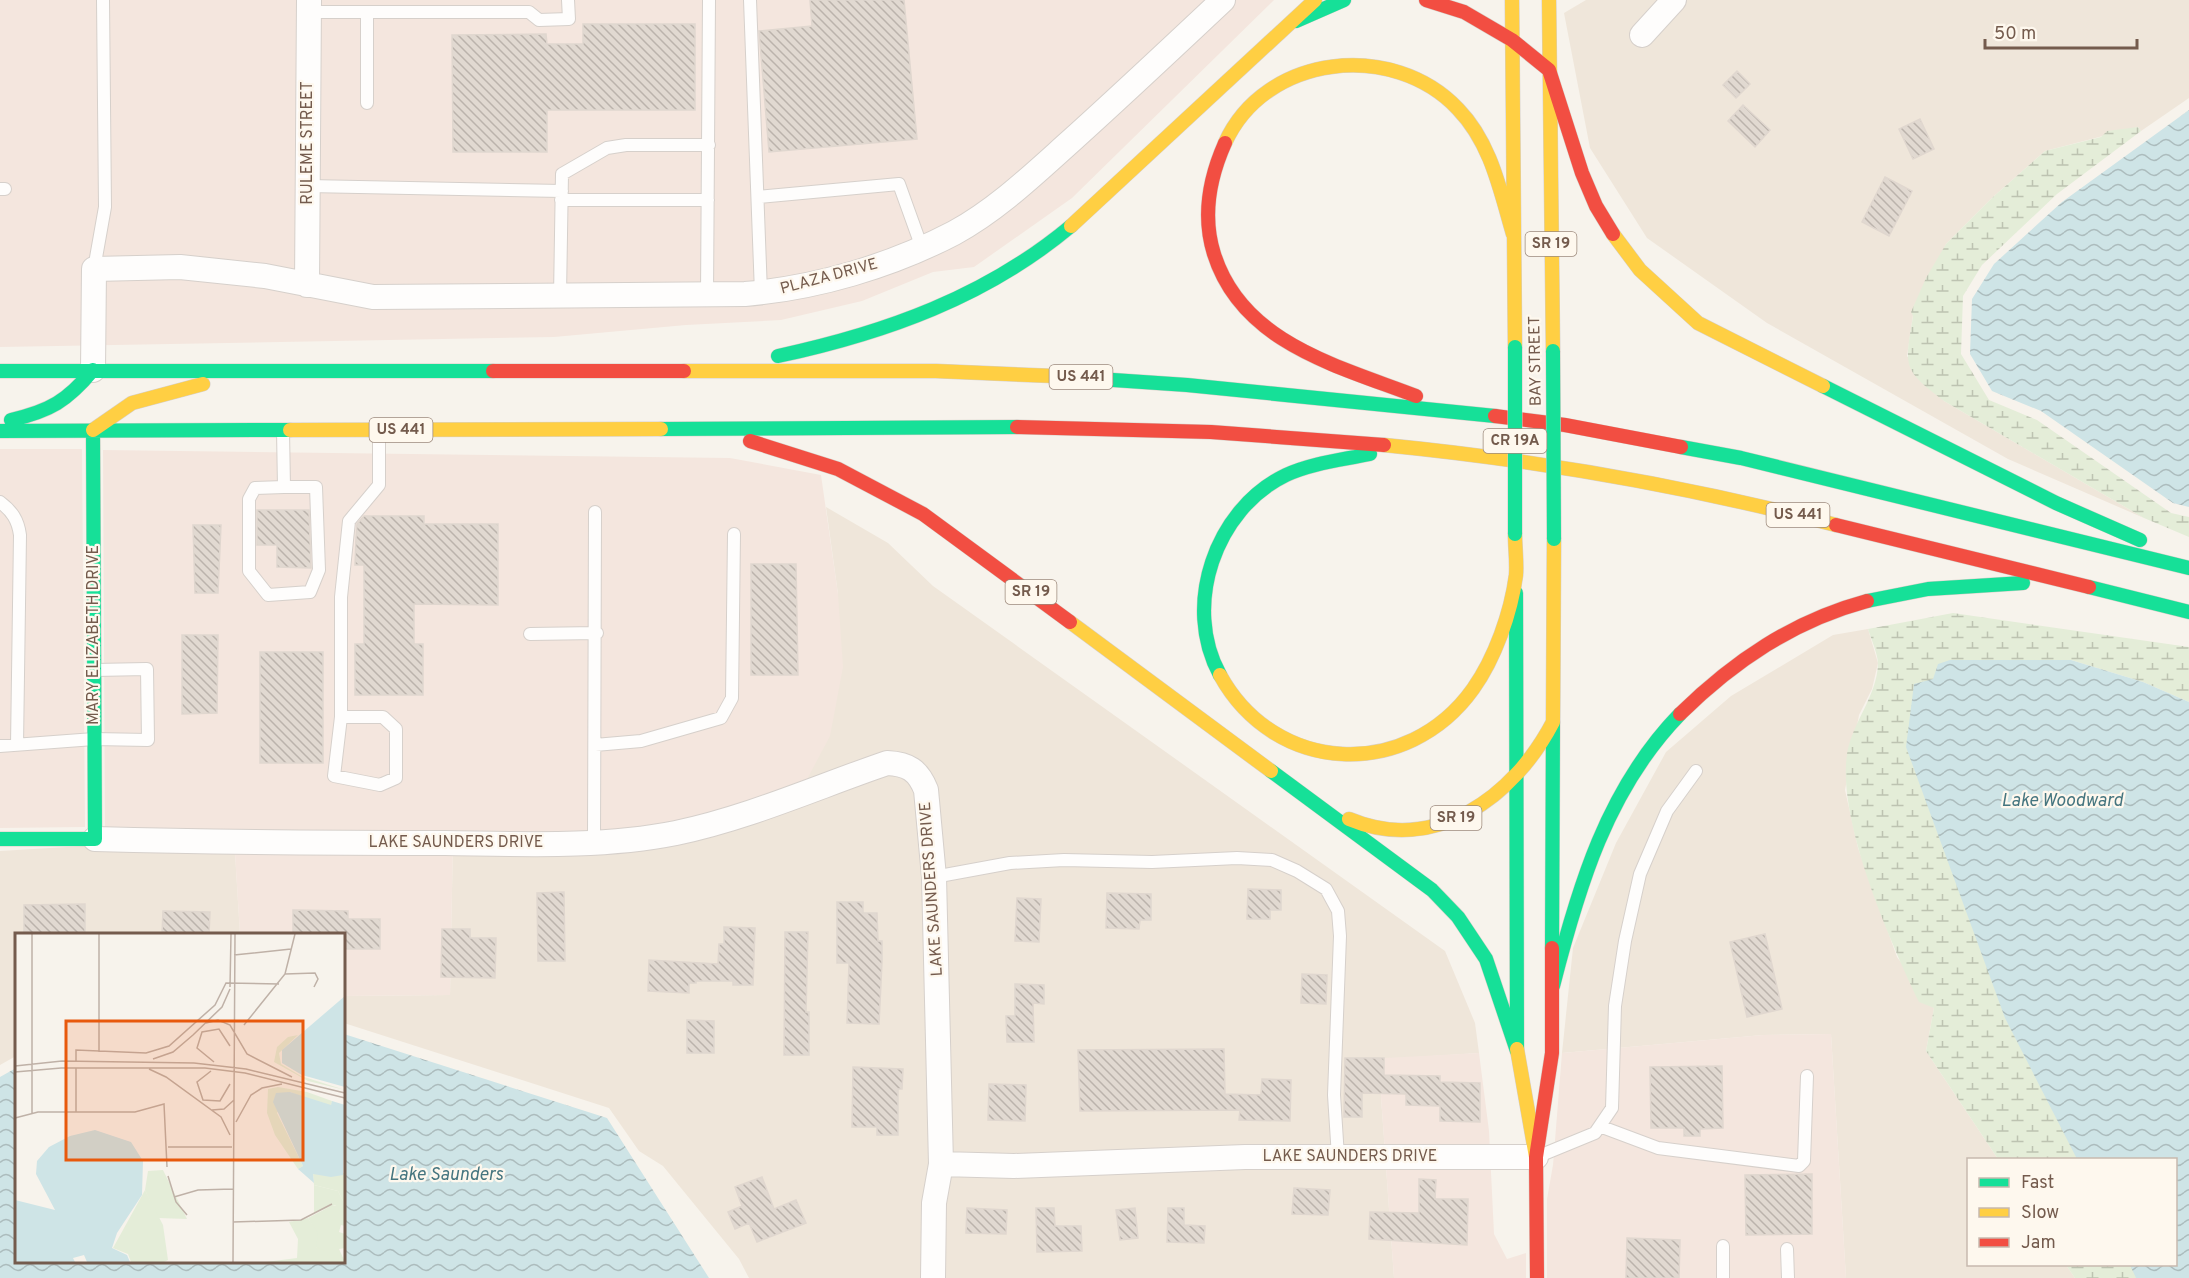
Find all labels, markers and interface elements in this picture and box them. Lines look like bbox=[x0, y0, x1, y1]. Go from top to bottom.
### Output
scale bar bbox=[1985, 12, 2136, 50]
text: 50 m bbox=[1994, 23, 2036, 46]
street label: RULEME STREET bbox=[298, 81, 318, 205]
road number: SR 19 bbox=[1526, 232, 1576, 256]
street label: PLAZA DRIVE bbox=[778, 254, 880, 300]
street label: BAY STREET bbox=[1525, 316, 1547, 406]
road number: US 441 bbox=[1050, 365, 1112, 389]
road number: US 441 bbox=[370, 418, 432, 442]
road number: CR 19A bbox=[1484, 429, 1546, 453]
road number: US 441 bbox=[1766, 503, 1830, 527]
street label: MARY ELIZABETH DRIVE bbox=[84, 545, 104, 725]
road number: SR 19 bbox=[1006, 580, 1056, 604]
water label: Lake Woodward bbox=[2001, 790, 2124, 813]
street label: LAKE SAUNDERS DRIVE bbox=[916, 801, 948, 977]
road number: SR 19 bbox=[1430, 806, 1482, 830]
street label: LAKE SAUNDERS DRIVE bbox=[369, 833, 543, 853]
inset map bbox=[15, 933, 345, 1263]
street label: LAKE SAUNDERS DRIVE bbox=[1263, 1147, 1437, 1167]
legend bbox=[1967, 1158, 2177, 1266]
water label: Lake Saunders bbox=[389, 1164, 504, 1187]
text: Fast bbox=[2021, 1172, 2054, 1195]
text: Slow bbox=[2021, 1202, 2059, 1225]
text: Jam bbox=[2021, 1232, 2056, 1255]

